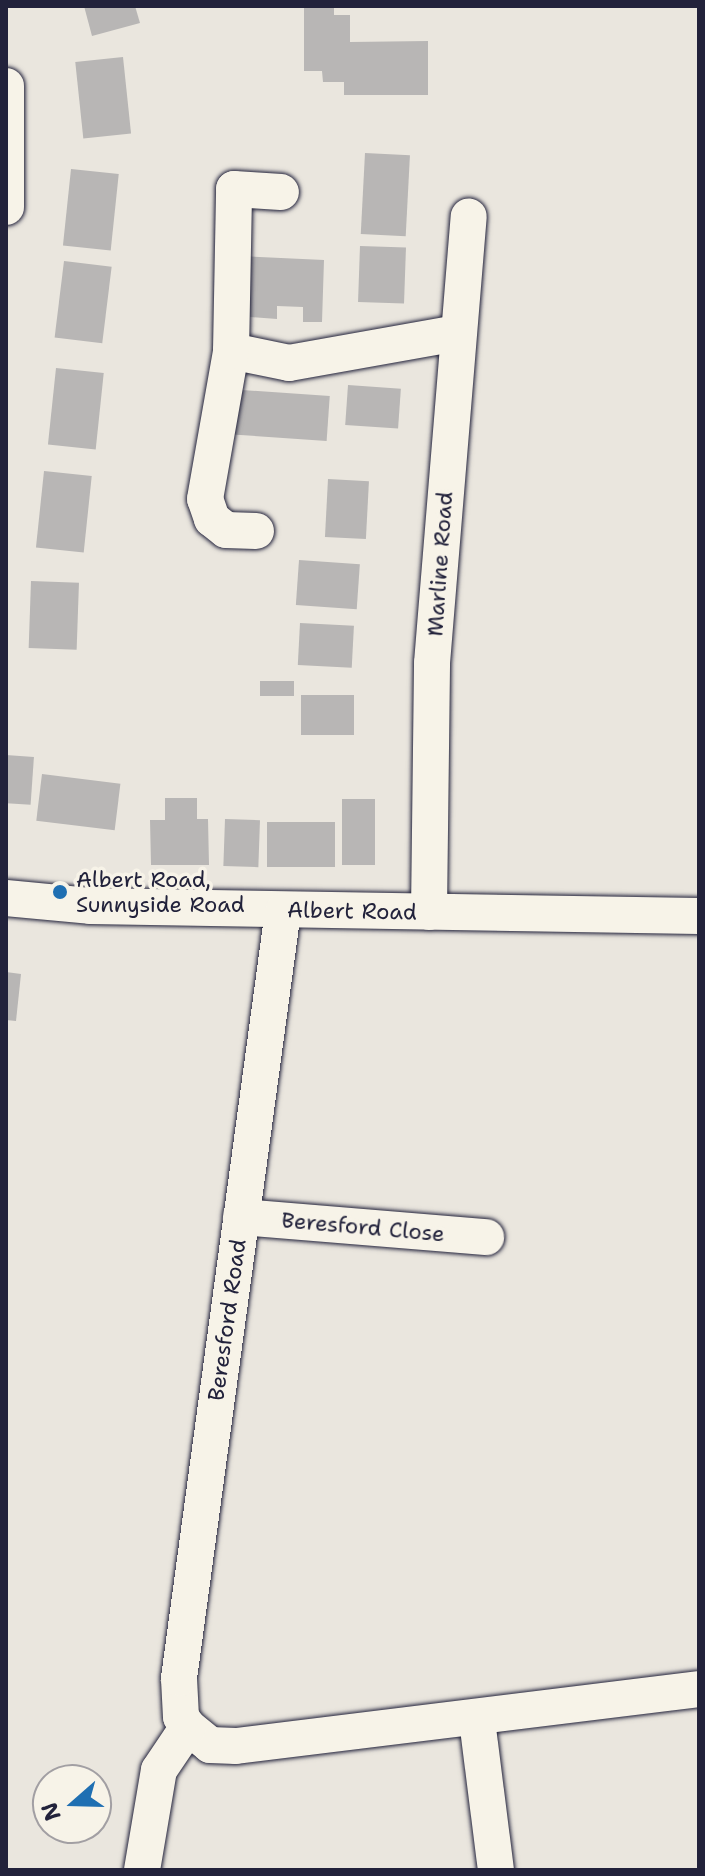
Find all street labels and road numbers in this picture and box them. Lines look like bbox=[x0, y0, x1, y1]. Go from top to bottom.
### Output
street label: Marline Road bbox=[422, 491, 458, 637]
street label: Albert Road bbox=[287, 897, 417, 925]
street label: Beresford Close bbox=[280, 1207, 446, 1247]
street label: Beresford Road bbox=[203, 1237, 251, 1403]

